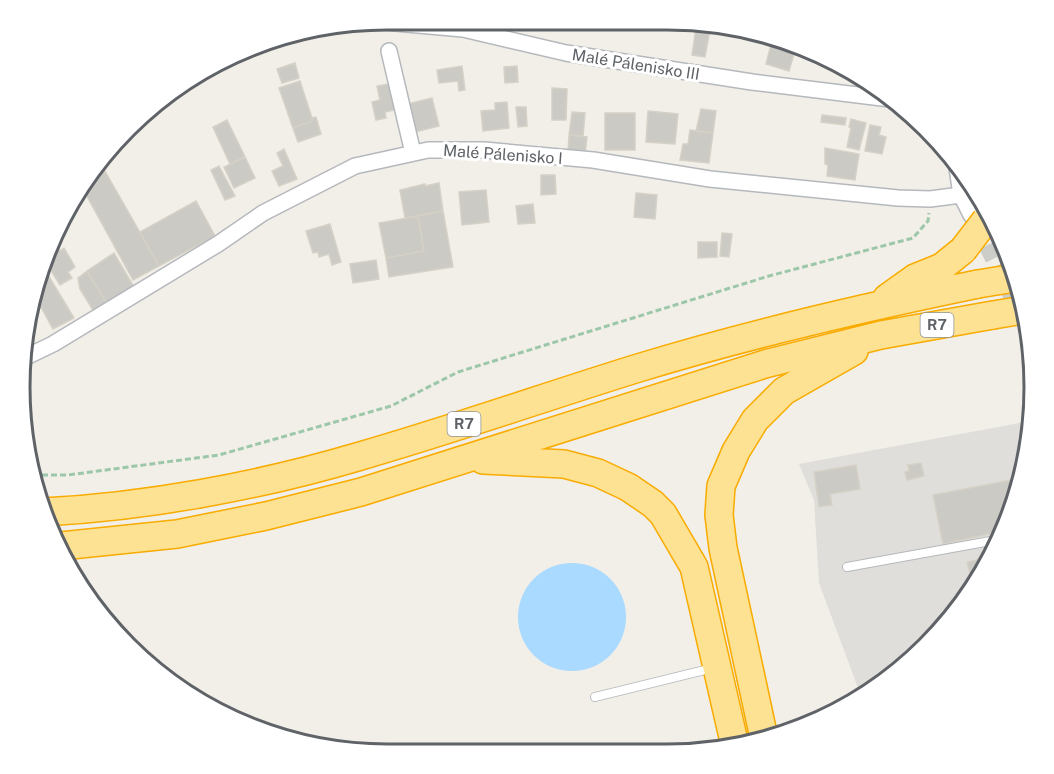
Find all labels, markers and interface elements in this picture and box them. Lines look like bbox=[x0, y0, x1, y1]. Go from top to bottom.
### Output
street label: Malé Pálenisko III bbox=[571, 45, 701, 84]
street label: Malé Pálenisko I bbox=[442, 141, 563, 168]
road number: R7 bbox=[920, 313, 954, 337]
road number: R7 bbox=[448, 412, 480, 436]

